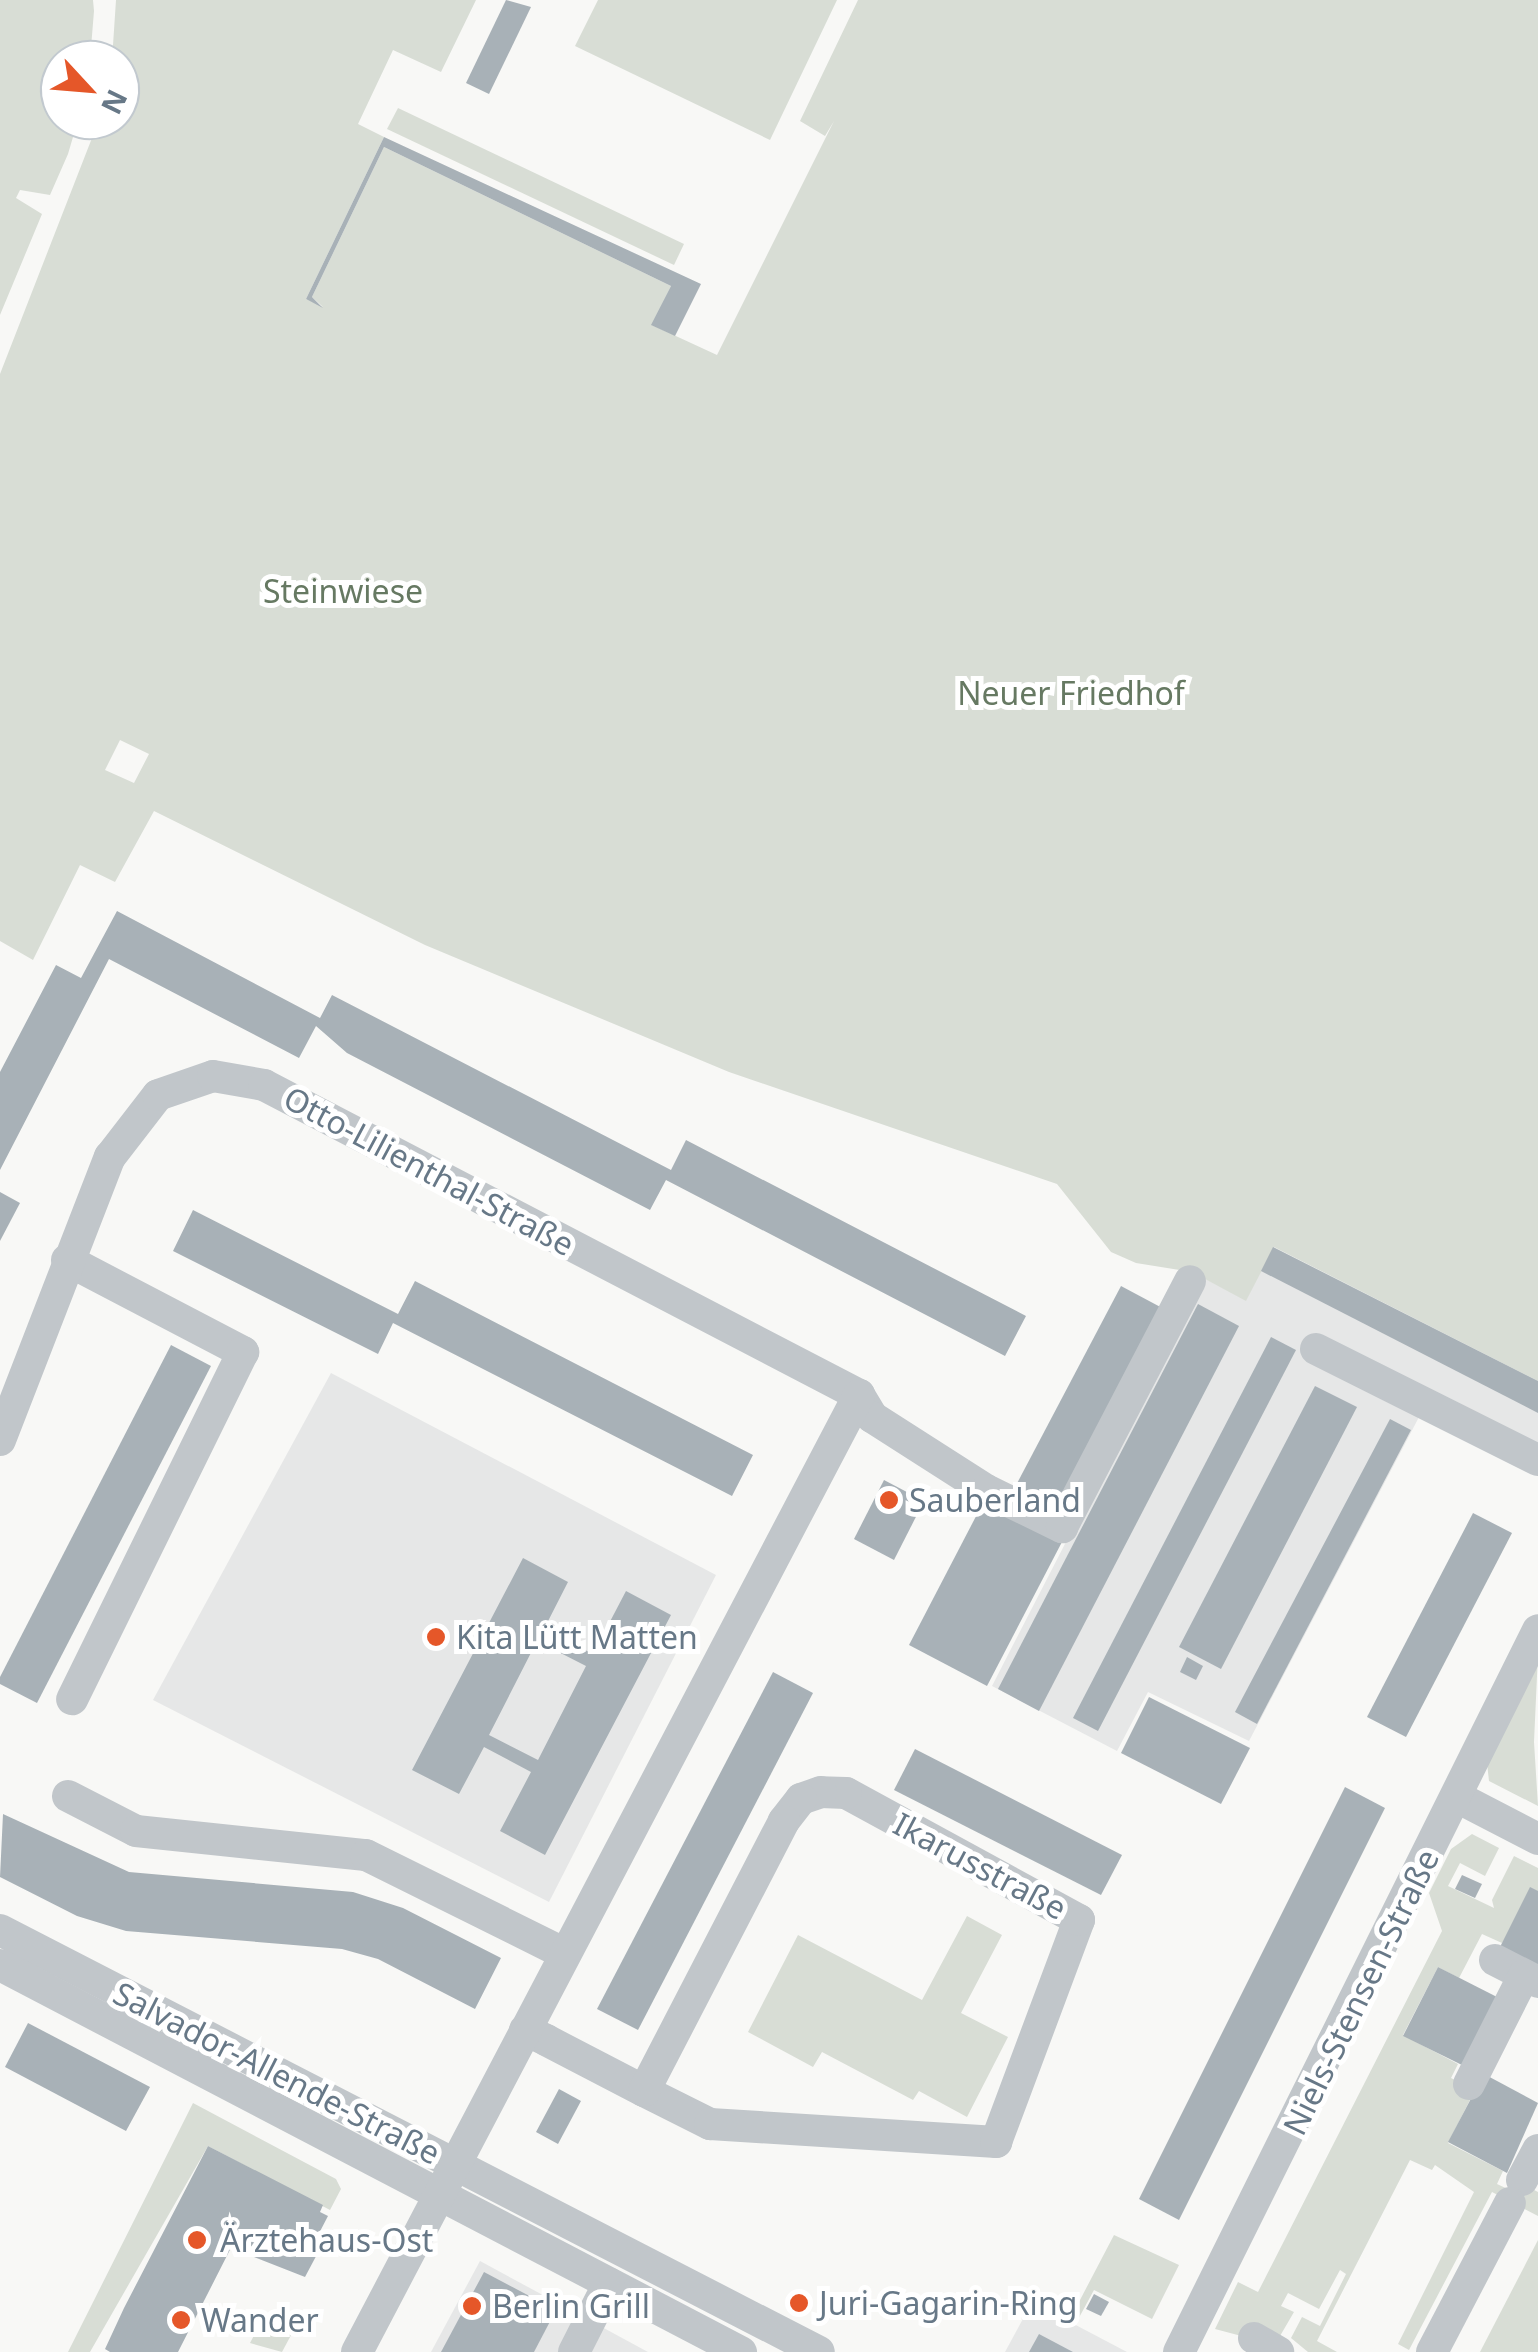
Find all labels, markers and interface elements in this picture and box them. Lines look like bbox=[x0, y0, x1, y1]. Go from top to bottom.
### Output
north arrow bbox=[40, 40, 140, 140]
text: N bbox=[93, 84, 137, 121]
park label: Steinwiese bbox=[263, 572, 423, 610]
park label: Neuer Friedhof bbox=[957, 674, 1185, 712]
street label: Otto-Lilienthal-Straße bbox=[277, 1078, 581, 1264]
place label: Sauberland bbox=[909, 1481, 1081, 1519]
marker: Sauberland bbox=[878, 1489, 900, 1511]
place label: Kita Lütt Matten bbox=[456, 1618, 698, 1656]
marker: Kita Lütt Matten bbox=[425, 1626, 447, 1648]
street label: Ikarusstraße bbox=[887, 1804, 1073, 1928]
street label: Niels-Stensen-Straße bbox=[1275, 1843, 1447, 2141]
street label: Salvador-Allende-Straße bbox=[107, 1974, 447, 2172]
place label: Ärztehaus-Ost bbox=[220, 2221, 433, 2259]
marker: Ärztehaus-Ost bbox=[184, 2227, 210, 2253]
place label: Juri-Gagarin-Ring bbox=[819, 2284, 1077, 2322]
place label: Berlin Grill bbox=[492, 2287, 650, 2325]
marker: Juri-Gagarin-Ring bbox=[788, 2292, 810, 2314]
marker: Berlin Grill bbox=[461, 2295, 483, 2317]
place label: Wander bbox=[201, 2301, 319, 2339]
marker: Wander bbox=[170, 2309, 192, 2331]

